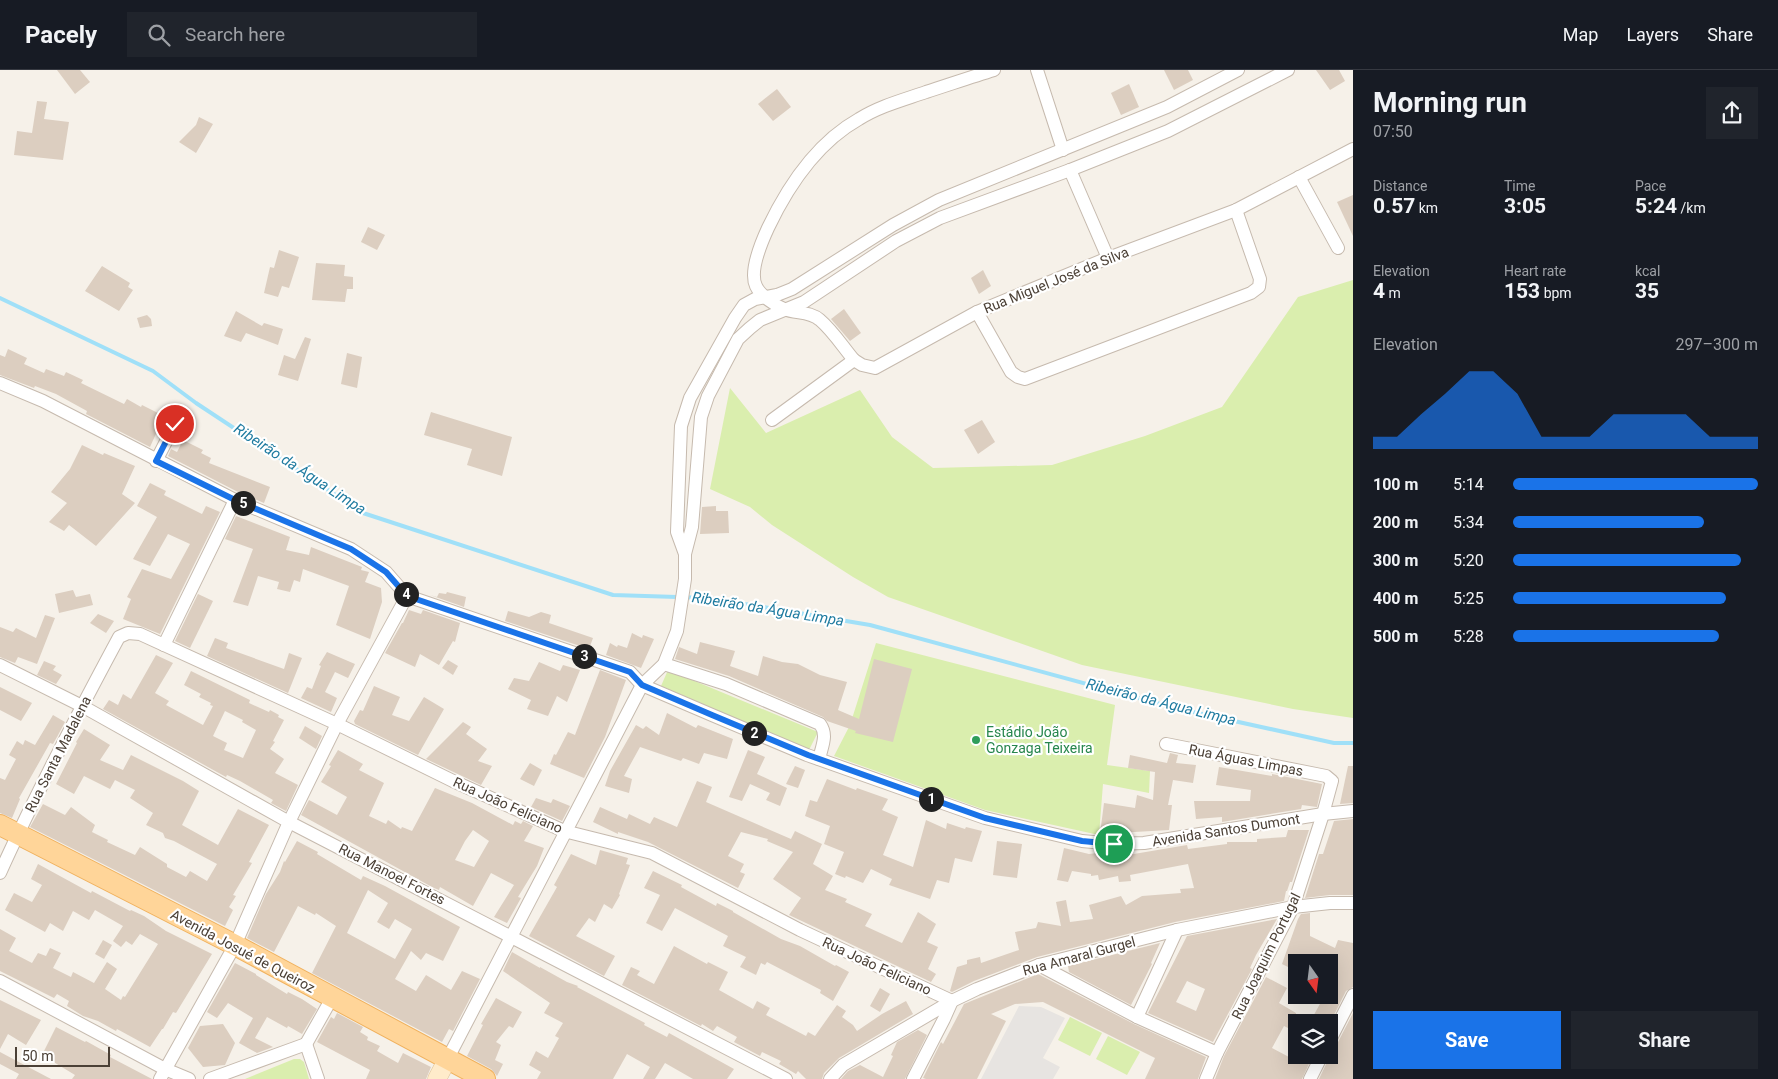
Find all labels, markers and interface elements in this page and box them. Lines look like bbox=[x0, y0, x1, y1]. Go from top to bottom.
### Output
search box bbox=[127, 12, 477, 57]
text: Pacely bbox=[25, 21, 97, 49]
icon: search bbox=[145, 21, 173, 49]
text: Search here bbox=[185, 23, 285, 46]
text: Map bbox=[1563, 24, 1598, 45]
text: Layers bbox=[1626, 24, 1679, 45]
text: Share bbox=[1707, 24, 1753, 45]
text: Morning run bbox=[1373, 86, 1527, 119]
button: share bbox=[1706, 87, 1758, 139]
text: 07:50 bbox=[1373, 122, 1413, 141]
text: Distance bbox=[1373, 178, 1428, 194]
text: Time bbox=[1504, 178, 1535, 194]
text: Pace bbox=[1635, 178, 1666, 194]
text: 0.57 bbox=[1373, 194, 1415, 218]
text: 3:05 bbox=[1504, 194, 1546, 218]
text: 5:24 bbox=[1635, 194, 1677, 218]
text: km bbox=[1415, 200, 1438, 216]
text: /km bbox=[1677, 200, 1706, 216]
street label: Rua Miguel José da Silva bbox=[981, 244, 1131, 316]
text: Elevation bbox=[1373, 263, 1430, 279]
text: Heart rate bbox=[1504, 263, 1566, 279]
text: kcal bbox=[1635, 263, 1660, 279]
text: 4 bbox=[1373, 279, 1385, 303]
text: 153 bbox=[1504, 279, 1540, 303]
text: 35 bbox=[1635, 279, 1659, 303]
text: m bbox=[1385, 285, 1401, 301]
text: bpm bbox=[1540, 285, 1572, 301]
text: Elevation bbox=[1373, 335, 1438, 354]
text: 297–300 m bbox=[1676, 335, 1758, 354]
pin bbox=[154, 403, 196, 445]
icon: check bbox=[161, 410, 189, 438]
water label: Ribeirão da Água Limpa bbox=[231, 420, 369, 518]
text: 100 m bbox=[1373, 475, 1418, 494]
text: 5:14 bbox=[1453, 475, 1484, 494]
pin: 5 bbox=[230, 490, 256, 516]
text: 5 bbox=[239, 495, 248, 511]
text: 200 m bbox=[1373, 513, 1418, 532]
text: 5:34 bbox=[1453, 513, 1484, 532]
text: 300 m bbox=[1373, 551, 1418, 570]
text: 5:20 bbox=[1453, 551, 1484, 570]
pin: 4 bbox=[394, 582, 418, 606]
text: 4 bbox=[402, 586, 411, 602]
water label: Ribeirão da Água Limpa bbox=[691, 588, 845, 630]
text: 400 m bbox=[1373, 589, 1418, 608]
text: 5:25 bbox=[1453, 589, 1484, 608]
text: 500 m bbox=[1373, 627, 1418, 646]
text: 5:28 bbox=[1453, 627, 1484, 646]
pin: 3 bbox=[572, 644, 596, 668]
text: 3 bbox=[580, 648, 589, 664]
water label: Ribeirão da Água Limpa bbox=[1084, 675, 1238, 729]
street label: Rua Santa Madalena bbox=[22, 693, 94, 815]
pin: 2 bbox=[742, 720, 766, 746]
place label: Estádio João Gonzaga Teixeira bbox=[986, 724, 1093, 756]
text: 2 bbox=[750, 725, 759, 741]
marker: Estádio João Gonzaga Teixeira bbox=[970, 734, 982, 746]
street label: Rua Águas Limpas bbox=[1187, 740, 1305, 779]
street label: Rua João Feliciano bbox=[451, 774, 565, 836]
pin: 1 bbox=[918, 786, 944, 812]
text: 1 bbox=[927, 791, 936, 807]
street label: Avenida Santos Dumont bbox=[1151, 810, 1301, 850]
pin bbox=[1093, 823, 1135, 865]
icon: arrive bbox=[1100, 830, 1128, 858]
street label: Rua Manoel Fortes bbox=[336, 840, 448, 908]
street label: Rua Joaquim Portugal bbox=[1228, 890, 1304, 1022]
street label: Avenida Josué de Queiroz bbox=[168, 906, 318, 996]
street label: Rua Amaral Gurgel bbox=[1021, 933, 1137, 979]
street label: Rua João Feliciano bbox=[820, 934, 934, 998]
north arrow bbox=[1288, 954, 1338, 1004]
map controls bbox=[1288, 954, 1338, 1064]
button: Save bbox=[1373, 1011, 1561, 1069]
button: Share bbox=[1571, 1011, 1758, 1069]
button: layers bbox=[1288, 1014, 1338, 1064]
scale bar bbox=[15, 1044, 110, 1067]
text: 50 m bbox=[22, 1048, 54, 1064]

